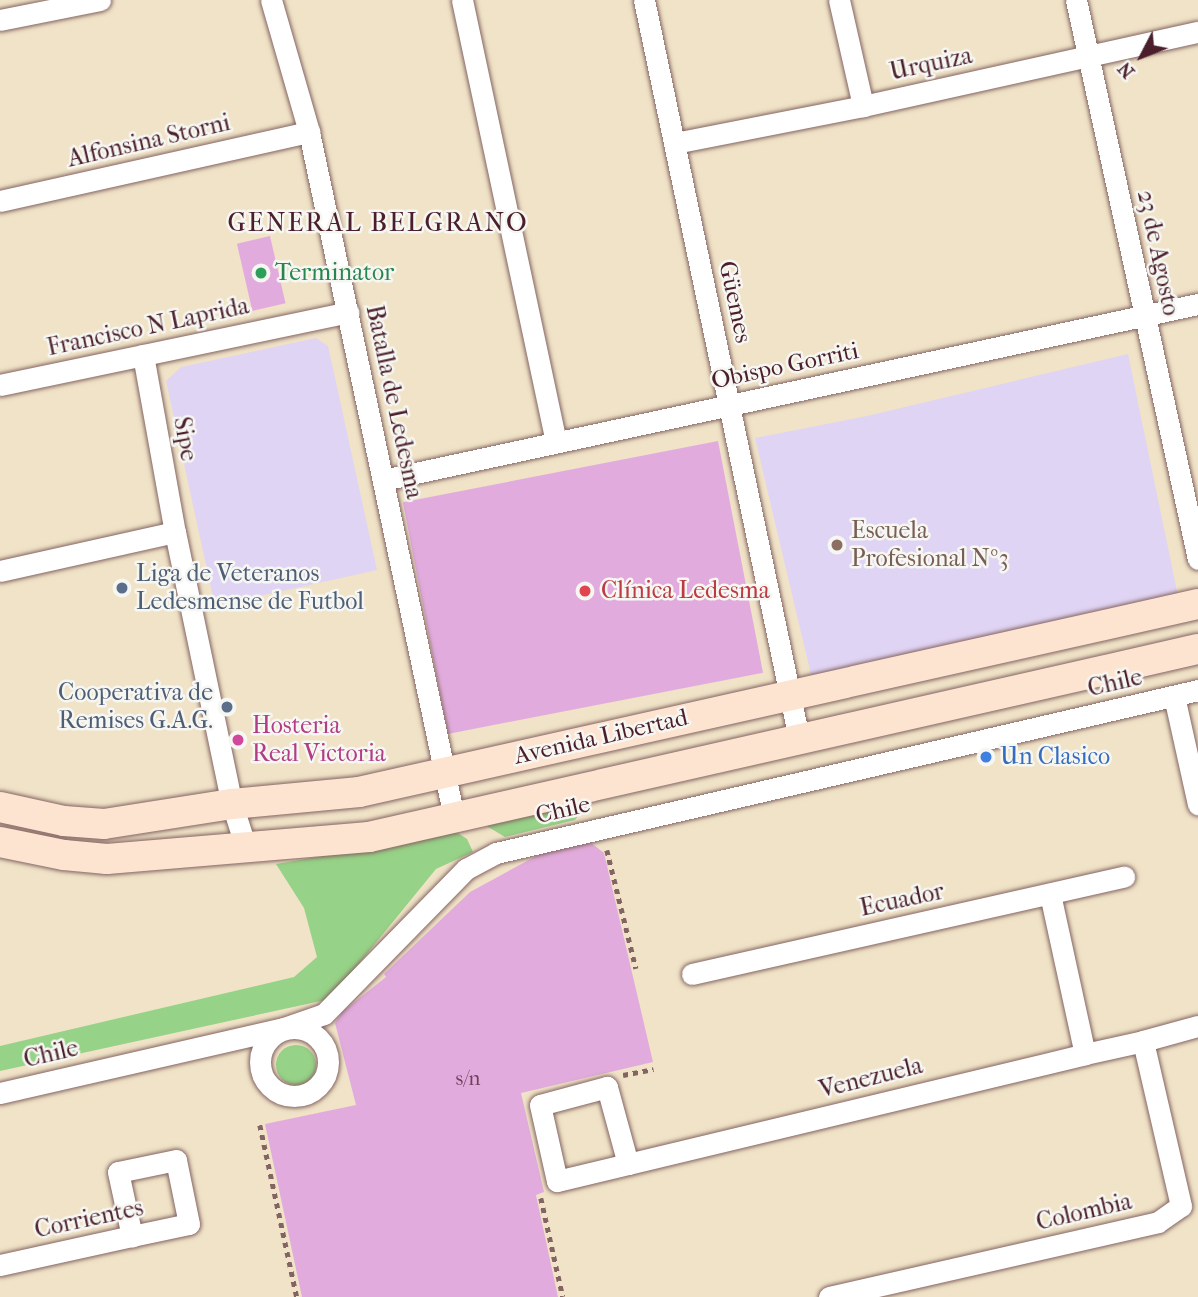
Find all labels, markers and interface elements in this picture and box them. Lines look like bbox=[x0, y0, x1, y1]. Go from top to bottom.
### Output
north arrow bbox=[1107, 21, 1177, 91]
street label: Urquiza bbox=[887, 41, 975, 87]
text: N bbox=[1113, 57, 1139, 83]
street label: Alfonsina Storni bbox=[65, 108, 233, 174]
street label: 23 de Agosto bbox=[1131, 188, 1185, 318]
district label: GENERAL BELGRANO bbox=[229, 207, 527, 239]
street label: Güemes bbox=[712, 258, 758, 346]
place label: Terminator bbox=[275, 259, 394, 287]
marker: Terminator bbox=[253, 265, 269, 281]
street label: Francisco N Laprida bbox=[44, 292, 252, 362]
street label: Batalla de Ledesma bbox=[359, 303, 429, 501]
street label: Obispo Gorriti bbox=[709, 336, 861, 396]
street label: Sipe bbox=[167, 415, 203, 463]
place label: Escuela Profesional Nº3 bbox=[851, 517, 1008, 573]
marker: Escuela Profesional Nº3 bbox=[829, 537, 845, 553]
place label: Liga de Veteranos Ledesmense de Futbol bbox=[136, 560, 364, 616]
place label: Clínica Ledesma bbox=[601, 577, 770, 605]
marker: Liga de Veteranos Ledesmense de Futbol bbox=[114, 580, 130, 596]
marker: Clínica Ledesma bbox=[575, 581, 595, 601]
street label: Chile bbox=[1085, 663, 1145, 703]
place label: Cooperativa de Remises G.A.G. bbox=[58, 679, 213, 735]
marker: Cooperativa de Remises G.A.G. bbox=[219, 699, 235, 715]
street label: Avenida Libertad bbox=[511, 703, 691, 771]
place label: Hosteria Real Victoria bbox=[252, 712, 386, 768]
marker: Hosteria Real Victoria bbox=[230, 732, 246, 748]
place label: Un Clasico bbox=[1000, 743, 1110, 771]
marker: Un Clasico bbox=[978, 749, 994, 765]
street label: Chile bbox=[533, 790, 593, 830]
street label: Ecuador bbox=[857, 877, 947, 923]
street label: Chile bbox=[21, 1034, 81, 1074]
street label: Venezuela bbox=[816, 1051, 926, 1105]
house number: s/n bbox=[455, 1065, 481, 1091]
street label: Colombia bbox=[1033, 1187, 1135, 1237]
street label: Corrientes bbox=[32, 1193, 146, 1245]

